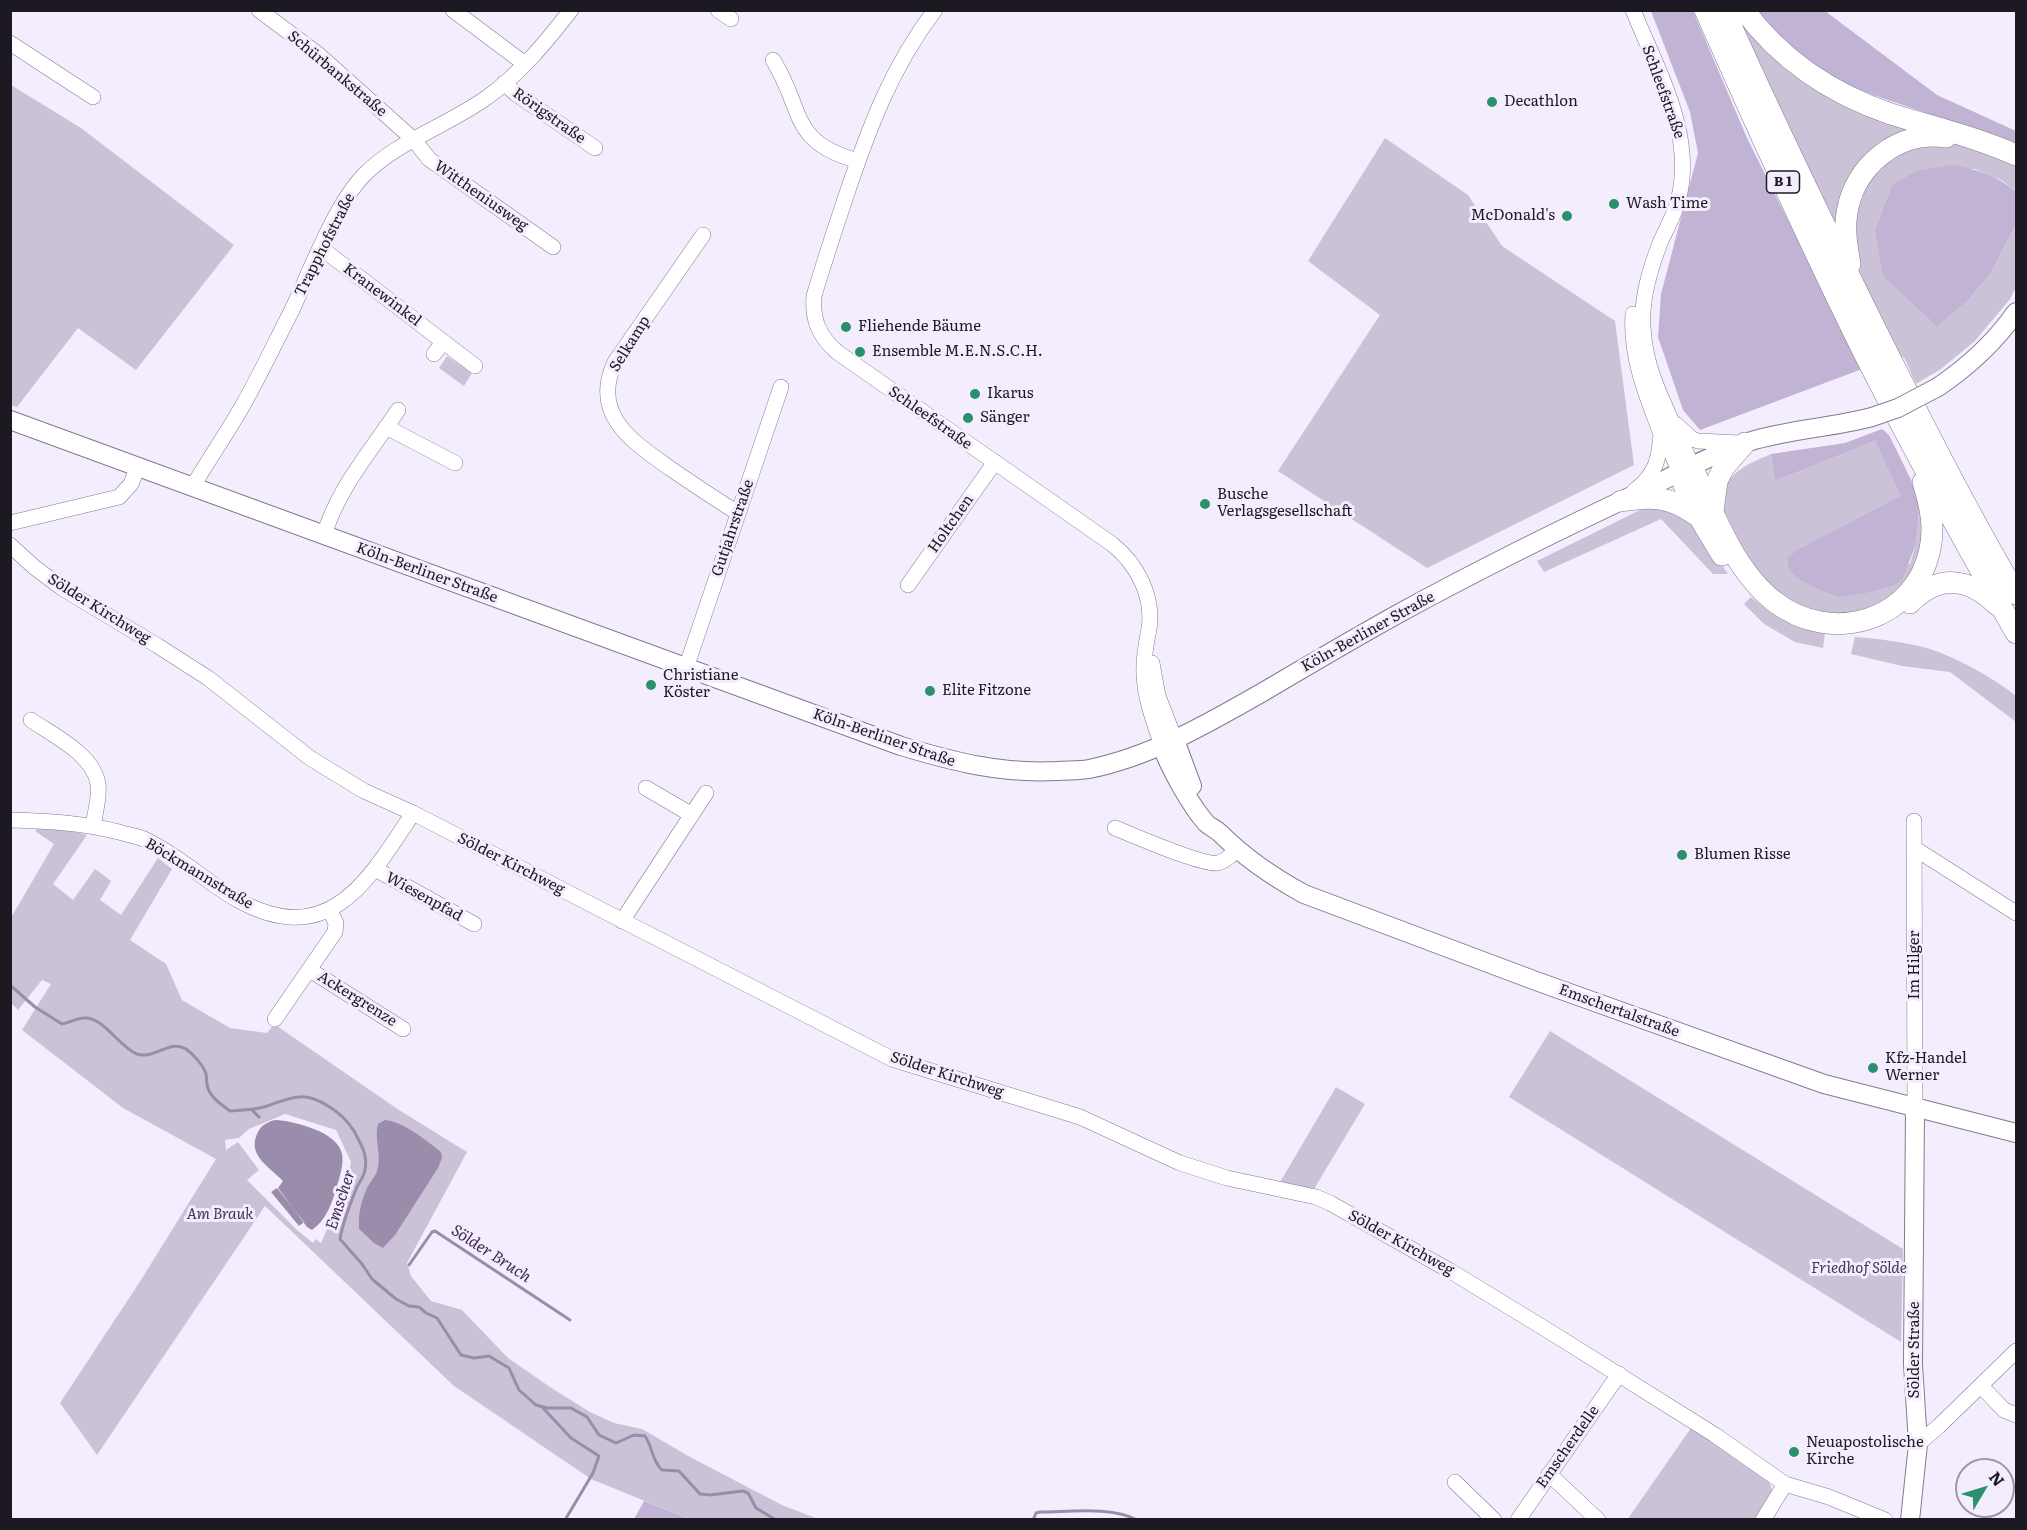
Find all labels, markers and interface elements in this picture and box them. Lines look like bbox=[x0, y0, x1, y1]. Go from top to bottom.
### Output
street label: Schürbankstraße bbox=[284, 27, 390, 121]
street label: Schleefstraße bbox=[1638, 43, 1688, 141]
street label: Rörigstraße bbox=[509, 84, 589, 148]
place label: Decathlon bbox=[1504, 93, 1578, 111]
marker: Decathlon bbox=[1485, 95, 1499, 109]
street label: Wittheniusweg bbox=[431, 157, 531, 235]
road number: B 1 bbox=[1766, 171, 1800, 193]
street label: Trapphofstraße bbox=[291, 190, 359, 300]
place label: Wash Time bbox=[1626, 195, 1708, 213]
marker: Wash Time bbox=[1607, 197, 1621, 211]
place label: McDonald's bbox=[1471, 207, 1555, 225]
marker: McDonald's bbox=[1560, 209, 1574, 223]
street label: Kranewinkel bbox=[339, 260, 425, 330]
street label: Selkamp bbox=[606, 313, 654, 375]
place label: Fliehende Bäume bbox=[858, 318, 981, 336]
marker: Fliehende Bäume bbox=[839, 320, 853, 334]
place label: Ensemble M.E.N.S.C.H. bbox=[872, 343, 1043, 361]
marker: Ensemble M.E.N.S.C.H. bbox=[853, 345, 867, 359]
street label: Schleefstraße bbox=[885, 383, 975, 453]
place label: Ikarus bbox=[987, 385, 1034, 403]
marker: Ikarus bbox=[968, 387, 982, 401]
place label: Sänger bbox=[980, 409, 1029, 427]
marker: Sänger bbox=[961, 411, 975, 425]
street label: Gutjahrstraße bbox=[708, 477, 758, 579]
place label: Busche Verlagsgesellschaft bbox=[1217, 486, 1352, 521]
street label: Holtchen bbox=[925, 492, 977, 556]
marker: Busche Verlagsgesellschaft bbox=[1198, 497, 1212, 511]
street label: Köln-Berliner Straße bbox=[354, 539, 500, 607]
street label: Sölder Kirchweg bbox=[44, 570, 154, 648]
street label: Köln-Berliner Straße bbox=[1298, 588, 1438, 676]
place label: Christiane Köster bbox=[663, 667, 738, 702]
marker: Christiane Köster bbox=[644, 678, 658, 692]
place label: Elite Fitzone bbox=[942, 682, 1031, 700]
marker: Elite Fitzone bbox=[923, 684, 937, 698]
street label: Köln-Berliner Straße bbox=[810, 705, 958, 771]
street label: Sölder Kirchweg bbox=[454, 829, 568, 899]
street label: Böckmannstraße bbox=[142, 835, 256, 913]
place label: Blumen Risse bbox=[1694, 846, 1790, 864]
marker: Blumen Risse bbox=[1675, 848, 1689, 862]
street label: Wiesenpfad bbox=[383, 869, 465, 925]
street label: Im Hilger bbox=[1906, 930, 1924, 1000]
street label: Ackergrenze bbox=[314, 968, 400, 1030]
street label: Emschertalstraße bbox=[1556, 981, 1682, 1041]
street label: Sölder Kirchweg bbox=[888, 1048, 1006, 1102]
place label: Kfz-Handel Werner bbox=[1885, 1050, 1967, 1085]
marker: Kfz-Handel Werner bbox=[1866, 1061, 1880, 1075]
water label: Emscher bbox=[322, 1167, 360, 1233]
park label: Am Brauk bbox=[186, 1206, 254, 1224]
street label: Sölder Kirchweg bbox=[1345, 1207, 1457, 1279]
water label: Sölder Bruch bbox=[448, 1221, 534, 1287]
park label: Friedhof Sölde bbox=[1811, 1260, 1907, 1278]
street label: Sölder Straße bbox=[1906, 1302, 1924, 1398]
street label: Emscherdelle bbox=[1533, 1402, 1603, 1492]
place label: Neuapostolische Kirche bbox=[1806, 1434, 1924, 1469]
marker: Neuapostolische Kirche bbox=[1787, 1445, 1801, 1459]
north arrow bbox=[1955, 1458, 2015, 1518]
text: N bbox=[1984, 1465, 2011, 1491]

